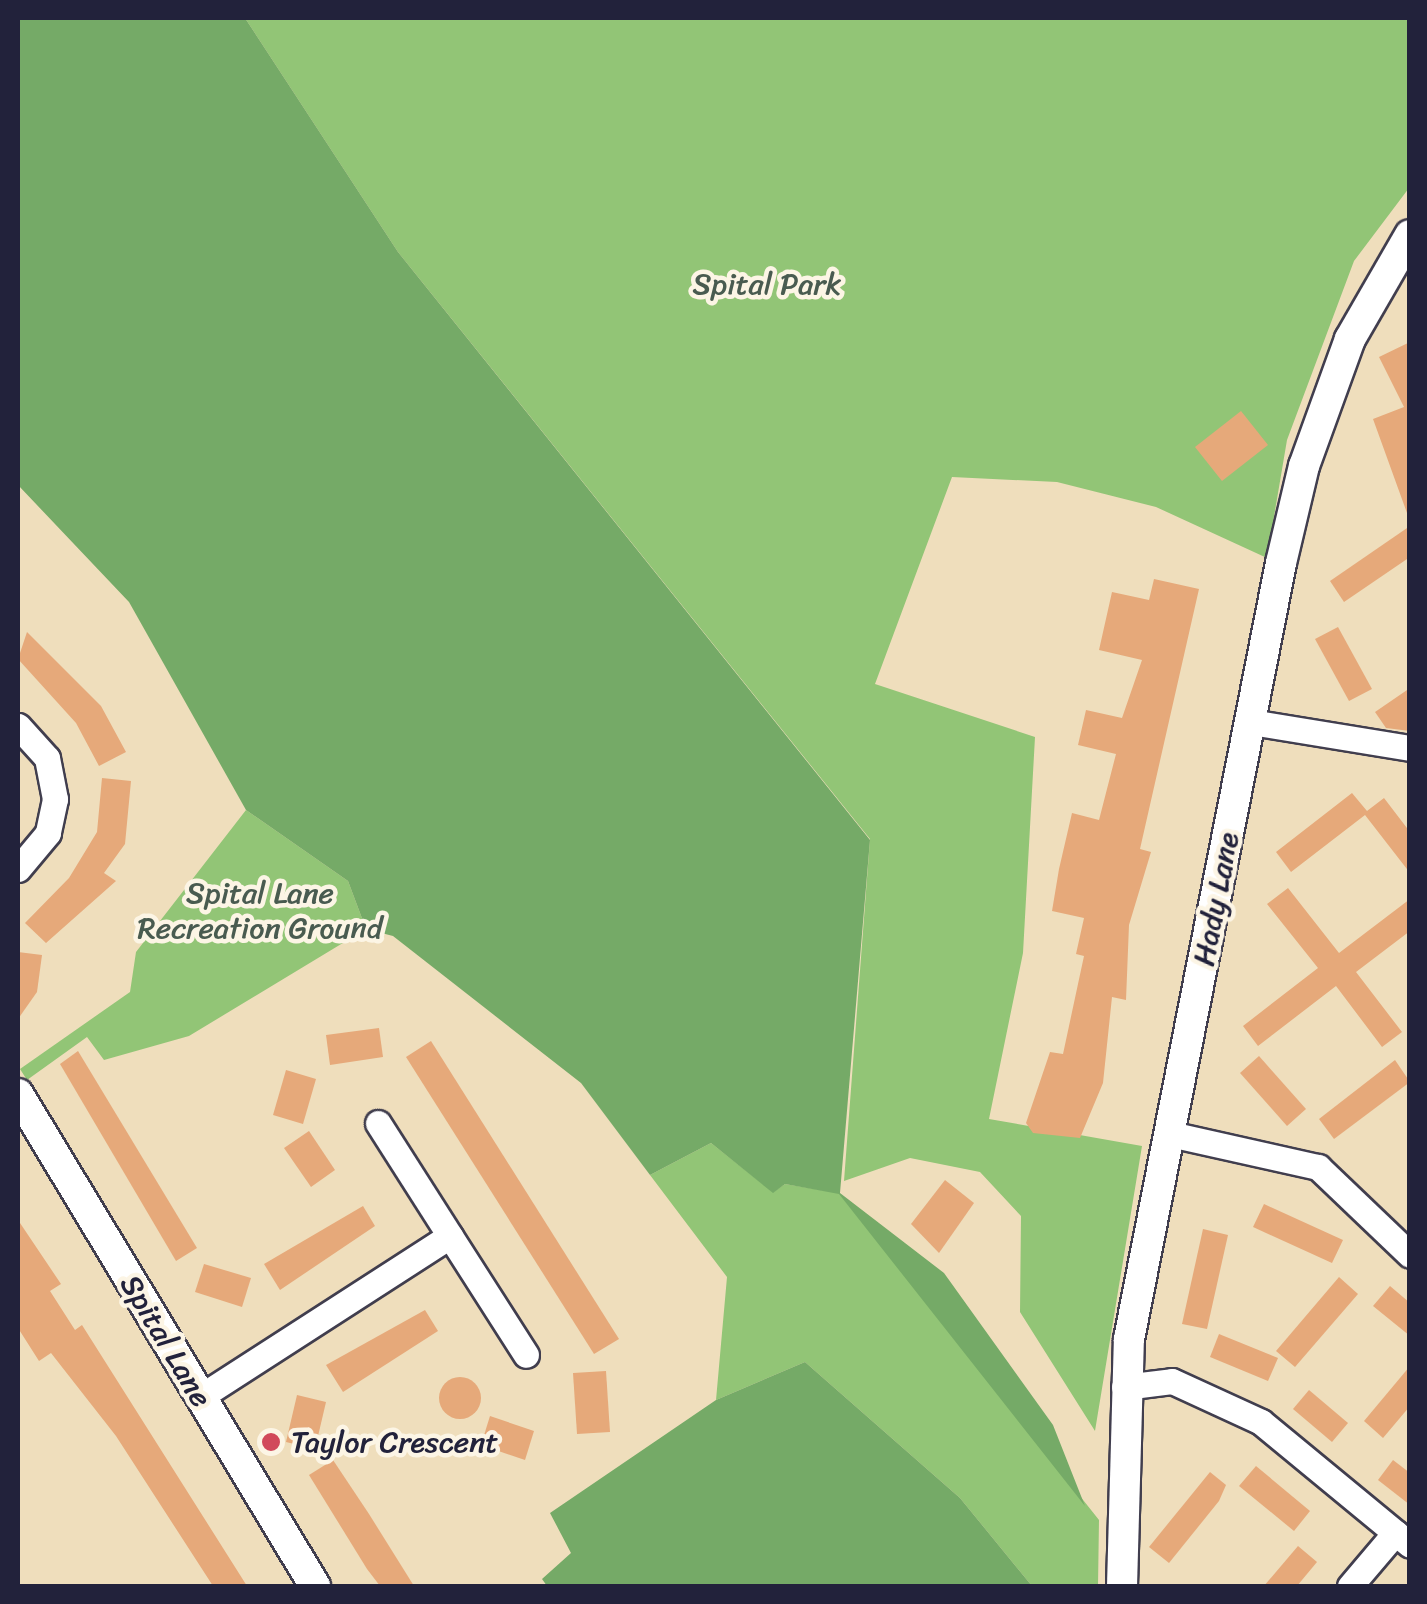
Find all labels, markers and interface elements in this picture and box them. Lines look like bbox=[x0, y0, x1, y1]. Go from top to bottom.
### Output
park label: Spital Park bbox=[693, 266, 841, 302]
street label: Hady Lane bbox=[1185, 829, 1247, 969]
park label: Spital Lane Recreation Ground bbox=[137, 875, 383, 946]
street label: Spital Lane bbox=[112, 1268, 220, 1414]
place label: Taylor Crescent bbox=[291, 1424, 499, 1460]
marker: Taylor Crescent bbox=[260, 1431, 282, 1453]

